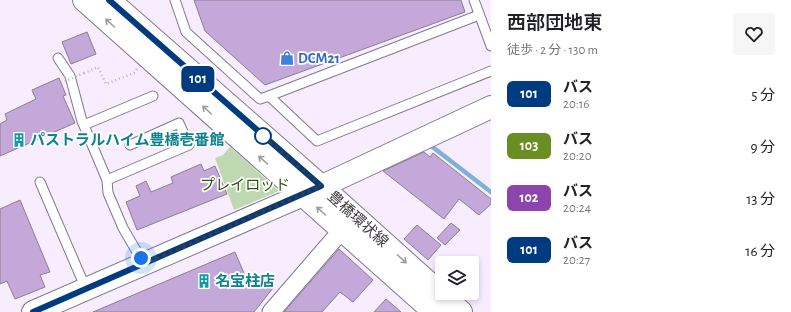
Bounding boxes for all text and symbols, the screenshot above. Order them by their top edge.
button: heart [733,13,775,55]
text: 西部団地東 [507,14,602,33]
one-way arrow [105,19,115,28]
text: 徒歩 · 2 分 · 130 m [507,44,598,57]
shop icon: DCM21 [279,50,295,66]
place label: DCM21 [298,51,340,66]
line badge: 101 [175,66,221,92]
text: 101 [189,72,207,86]
text: バス [563,80,593,95]
text: 101 [520,87,538,101]
text: 5 分 [751,88,775,103]
text: 20:16 [563,98,589,111]
one-way arrow [201,105,212,114]
unlabelled marker [254,127,272,145]
building icon: パストラルハイム豊橋壱番館 [11,132,27,148]
place label: パストラルハイム豊橋壱番館 [30,132,224,148]
text: バス [563,132,593,147]
text: 103 [520,139,538,153]
text: 9 分 [750,140,775,155]
text: 20:20 [563,150,592,163]
one-way arrow [258,155,268,164]
park label: プレイロッド [200,177,290,193]
text: バス [563,184,593,199]
street label: 豊橋環状線 [325,187,392,250]
text: 102 [520,191,538,205]
text: 13 分 [746,192,775,207]
text: 20:24 [563,202,591,215]
one-way arrow [316,207,327,216]
text: バス [563,236,593,251]
text: 101 [520,243,538,257]
text: 16 分 [745,244,775,259]
your location [131,248,151,268]
one-way arrow [397,254,407,263]
text: 20:27 [563,254,590,267]
map controls [435,256,479,300]
button: layers [435,256,479,300]
place label: 名宝柱店 [215,272,275,289]
building icon: 名宝柱店 [196,273,212,289]

